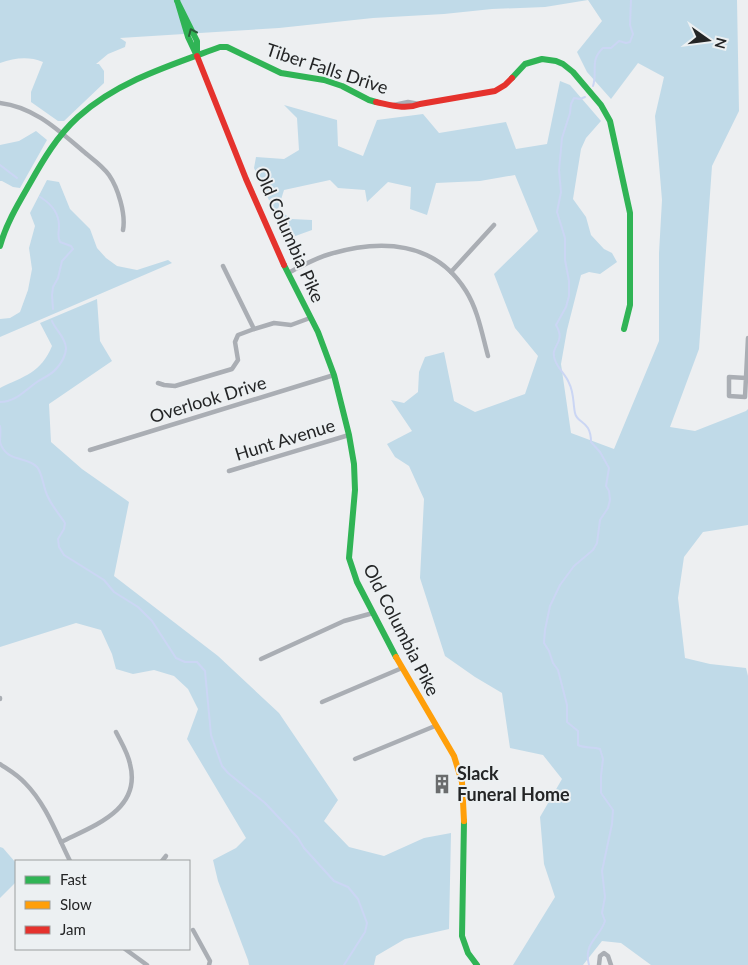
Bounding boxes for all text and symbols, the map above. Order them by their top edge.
north arrow [683,15,733,65]
one-way arrow [188,28,199,37]
text: N [712,36,731,51]
street label: Tiber Falls Drive [264,38,391,98]
street label: Old Columbia Pike [250,164,330,306]
street label: Overlook Drive [147,371,269,427]
street label: Hunt Avenue [232,413,337,465]
street label: Old Columbia Pike [359,560,445,699]
place label: Slack Funeral Home [457,762,570,805]
building icon: Slack Funeral Home [431,773,453,795]
legend [15,860,190,950]
text: Fast [60,870,87,888]
text: Slow [60,895,92,913]
text: Jam [60,920,86,938]

